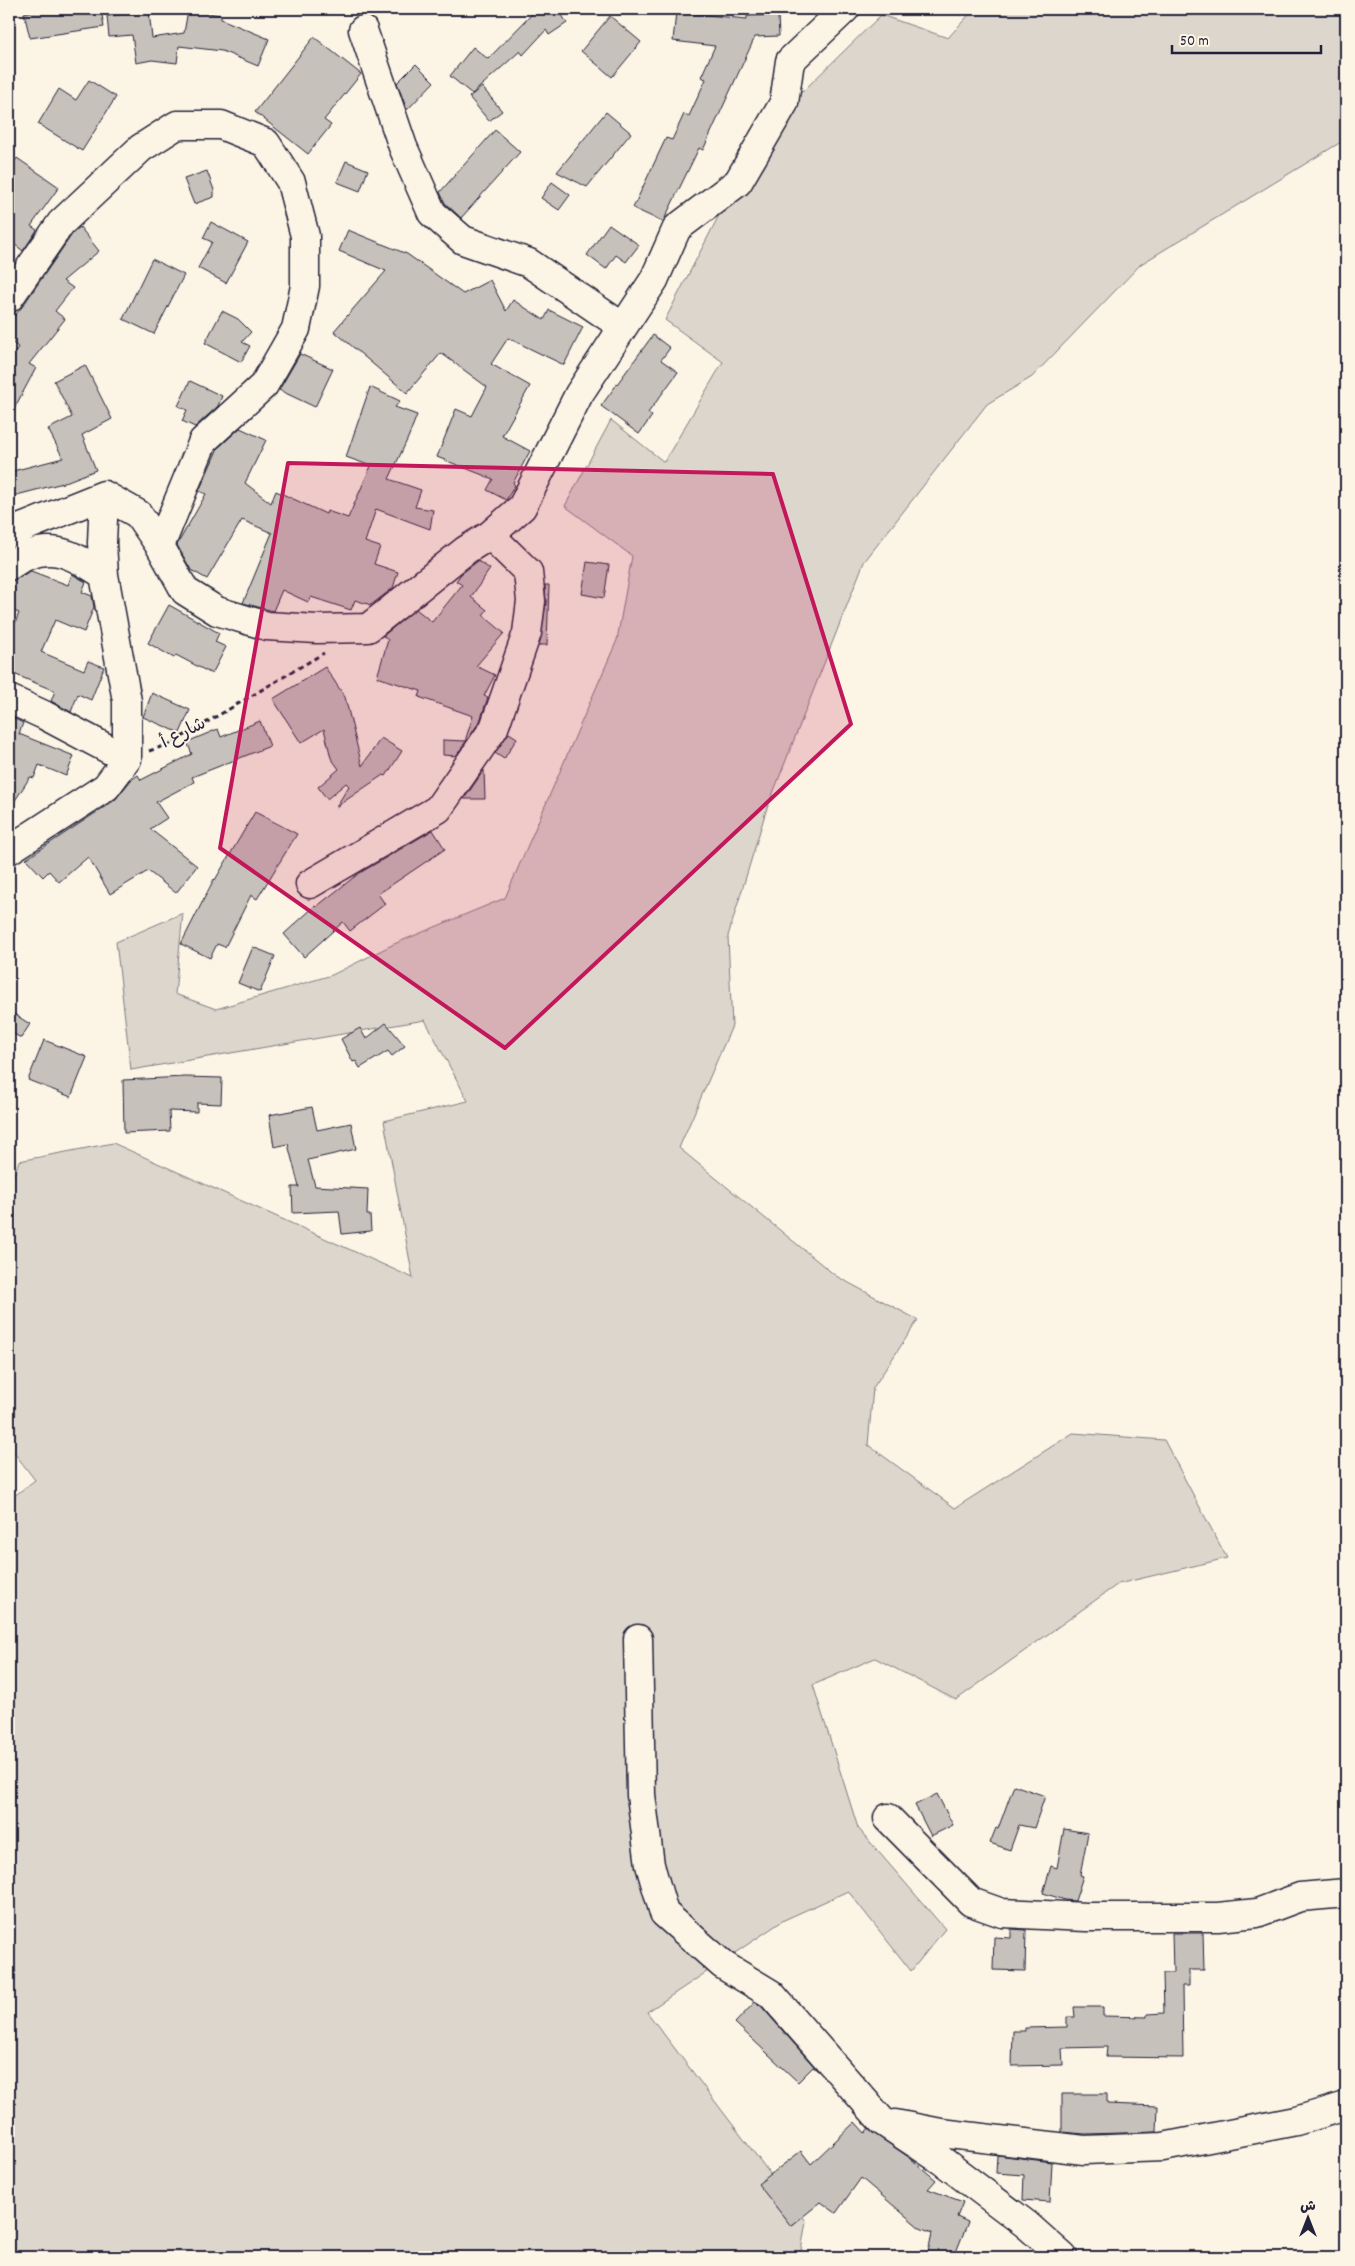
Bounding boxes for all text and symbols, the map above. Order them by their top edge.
scale bar [1172,22,1321,54]
text: 50 m [1180,31,1209,53]
street label: شارع أ [157,712,211,756]
north arrow [1282,2194,1332,2244]
text: ش [1300,2197,1316,2217]

